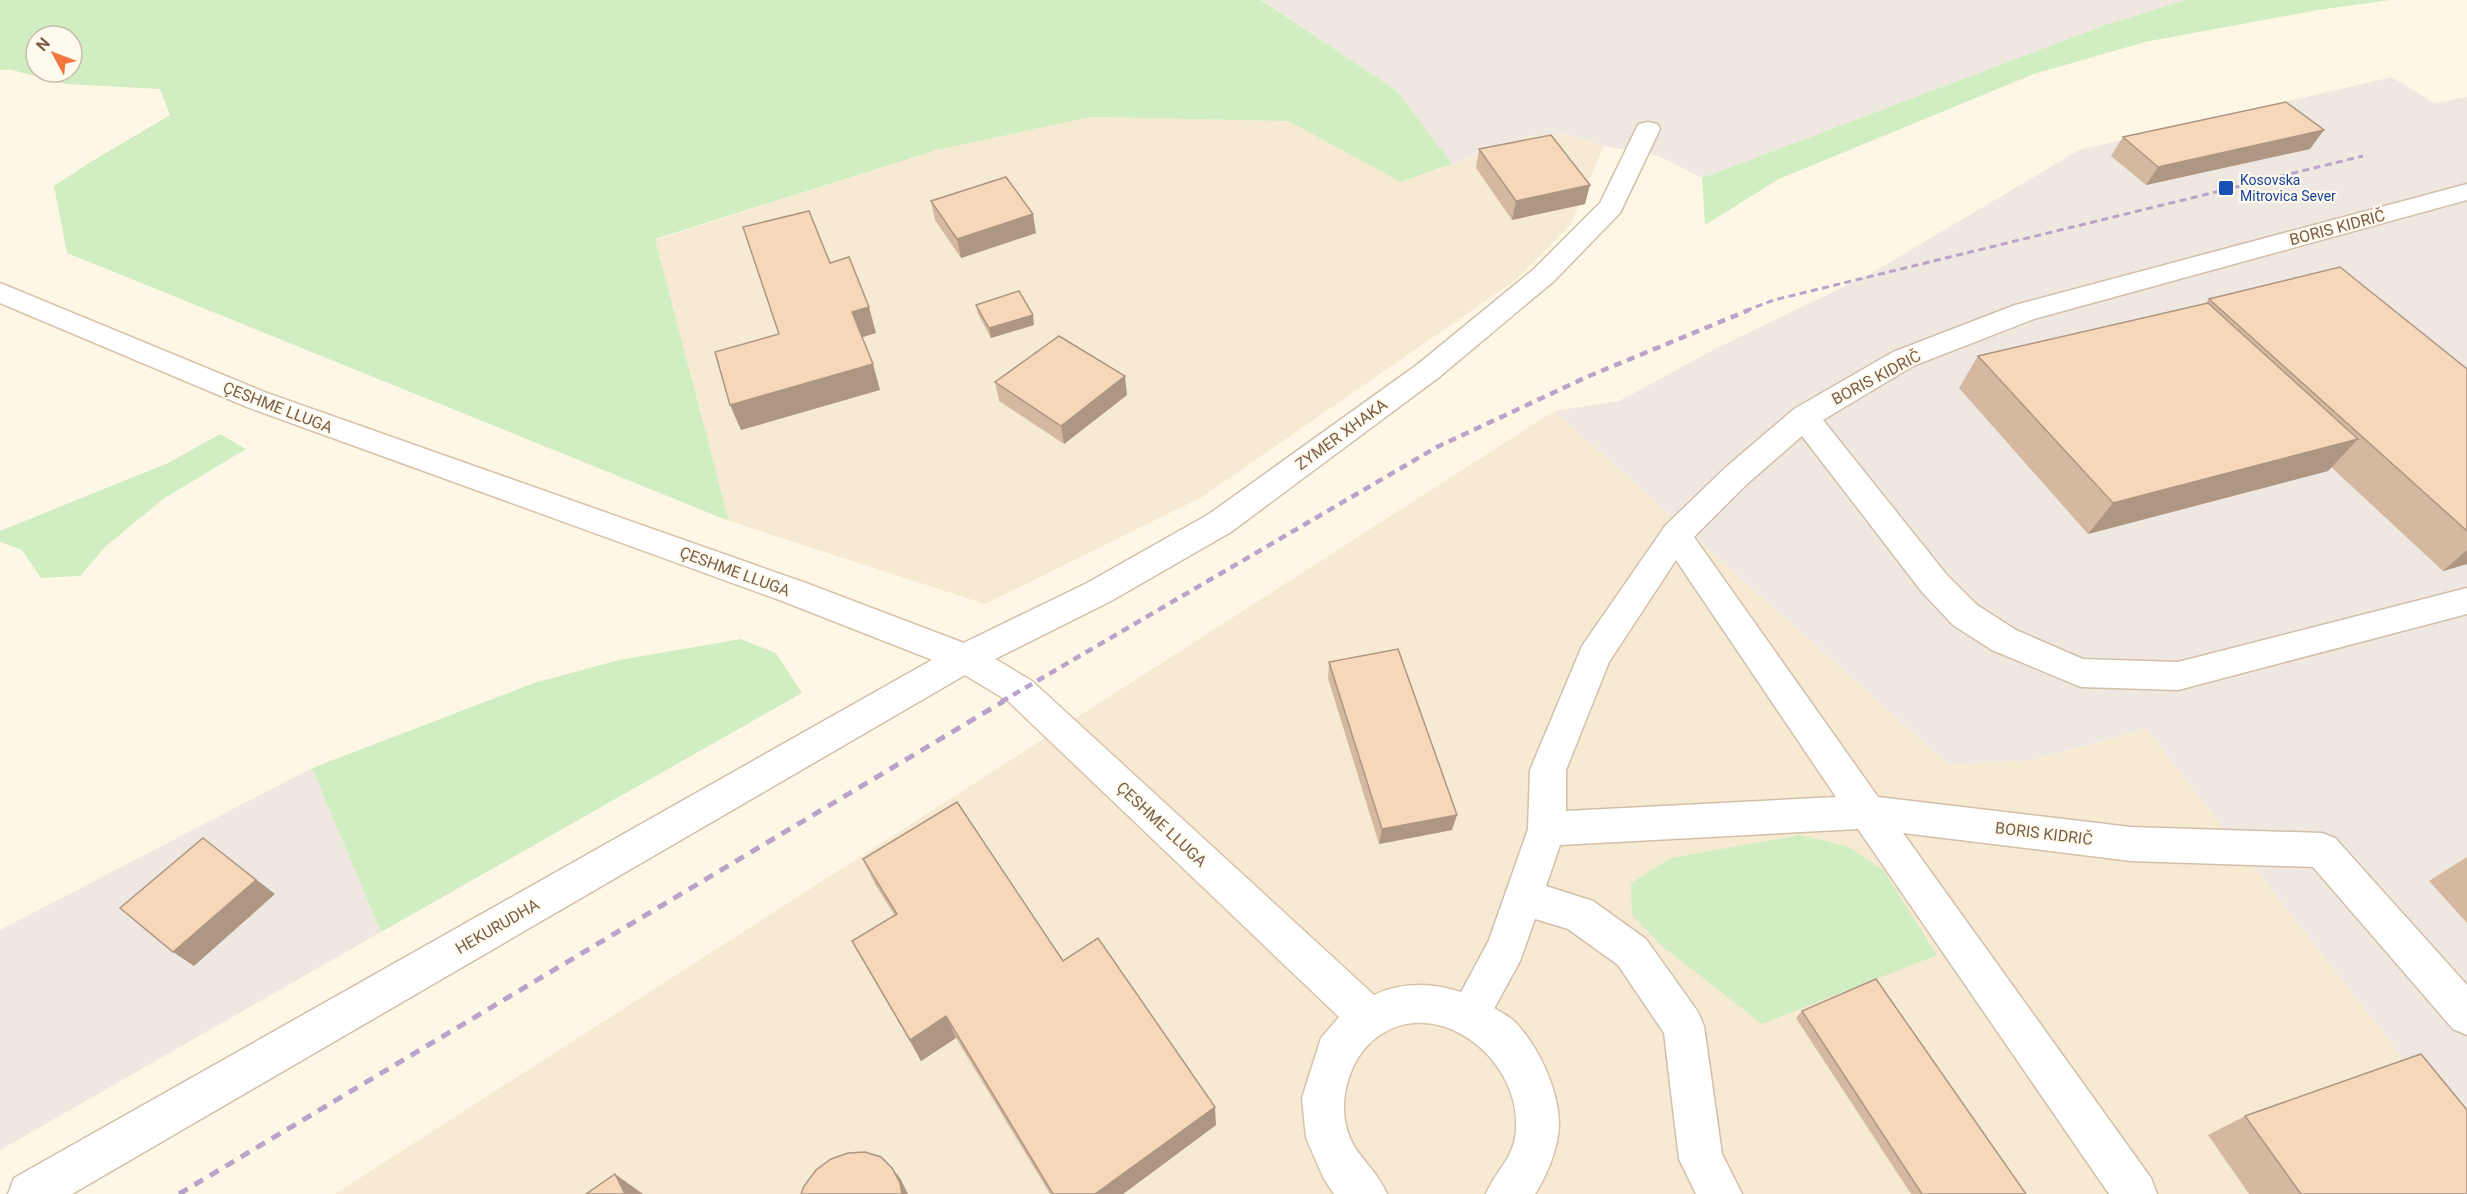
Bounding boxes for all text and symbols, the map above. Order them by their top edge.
north arrow [24,24,84,84]
text: N [32,34,54,55]
place label: Kosovska Mitrovica Sever [2240,172,2336,204]
marker: Kosovska Mitrovica Sever [2217,179,2235,197]
street label: BORIS KIDRIČ [2287,205,2387,249]
street label: BORIS KIDRIČ [1828,345,1924,409]
street label: ÇESHME LLUGA [220,378,336,437]
street label: ZYMER XHAKA [1292,394,1391,474]
street label: ÇESHME LLUGA [677,543,793,600]
street label: ÇESHME LLUGA [1113,778,1211,871]
street label: BORIS KIDRIČ [1994,817,2094,849]
street label: HEKURUDHA [452,895,543,958]

